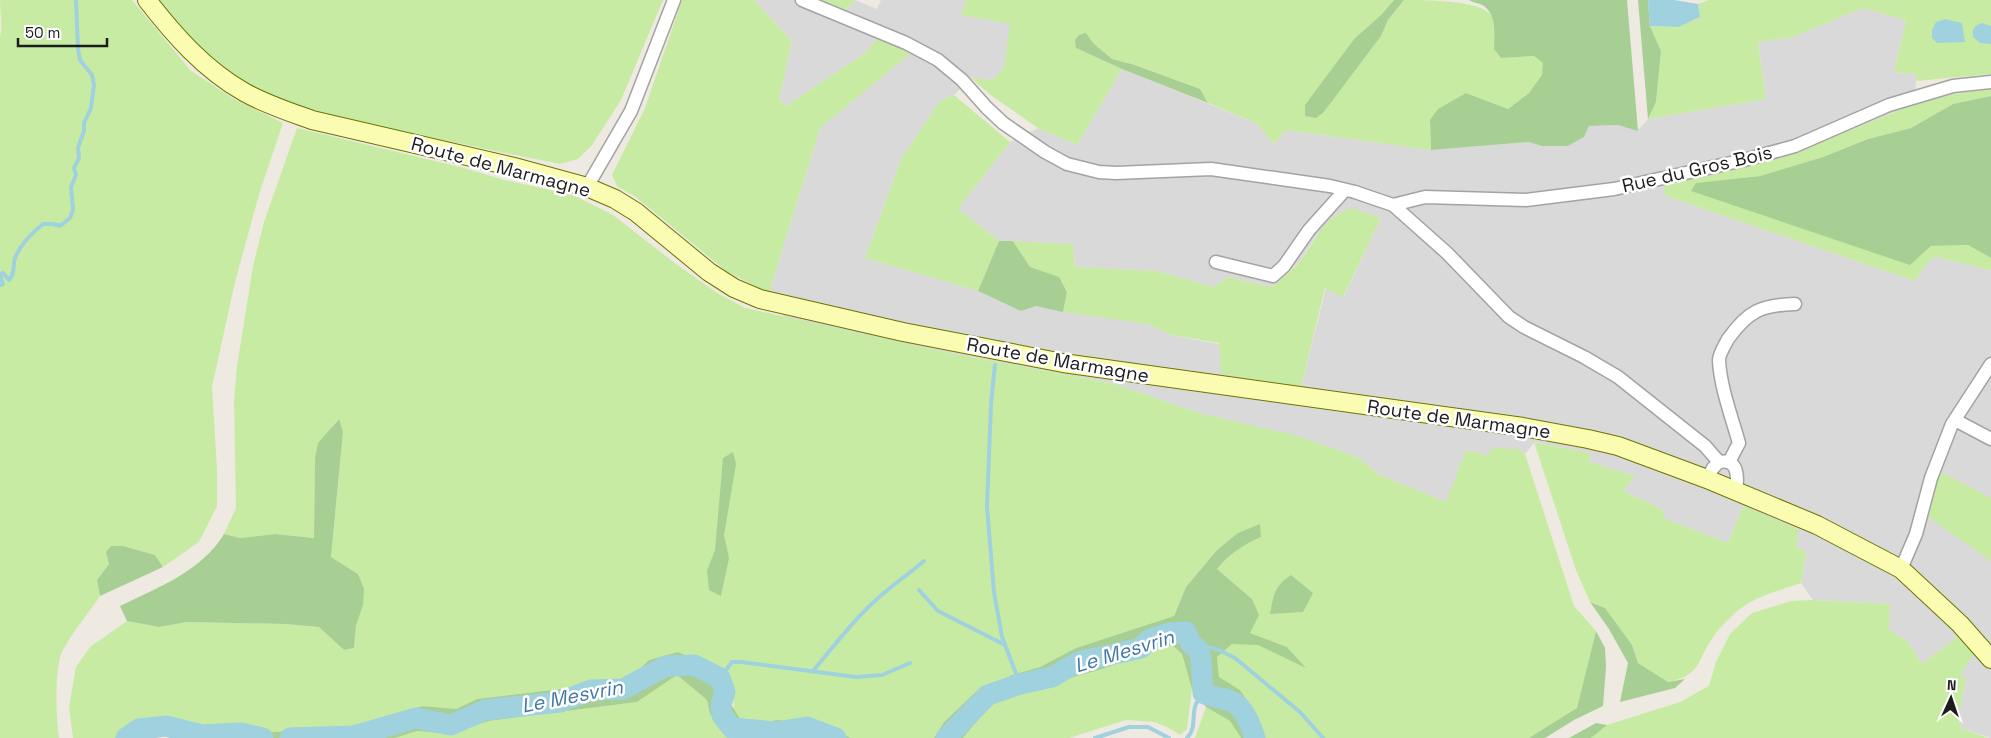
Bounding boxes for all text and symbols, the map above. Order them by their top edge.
scale bar [18,15,106,47]
text: 50 m [25,23,60,42]
street label: Route de Marmagne [408,131,594,203]
street label: Rue du Gros Bois [1619,140,1775,198]
street label: Route de Marmagne [965,332,1151,388]
street label: Route de Marmagne [1366,394,1552,444]
water label: Le Mesvrin [1071,623,1178,678]
water label: Le Mesvrin [519,673,626,719]
north arrow [1926,673,1976,723]
text: N [1947,676,1957,694]

